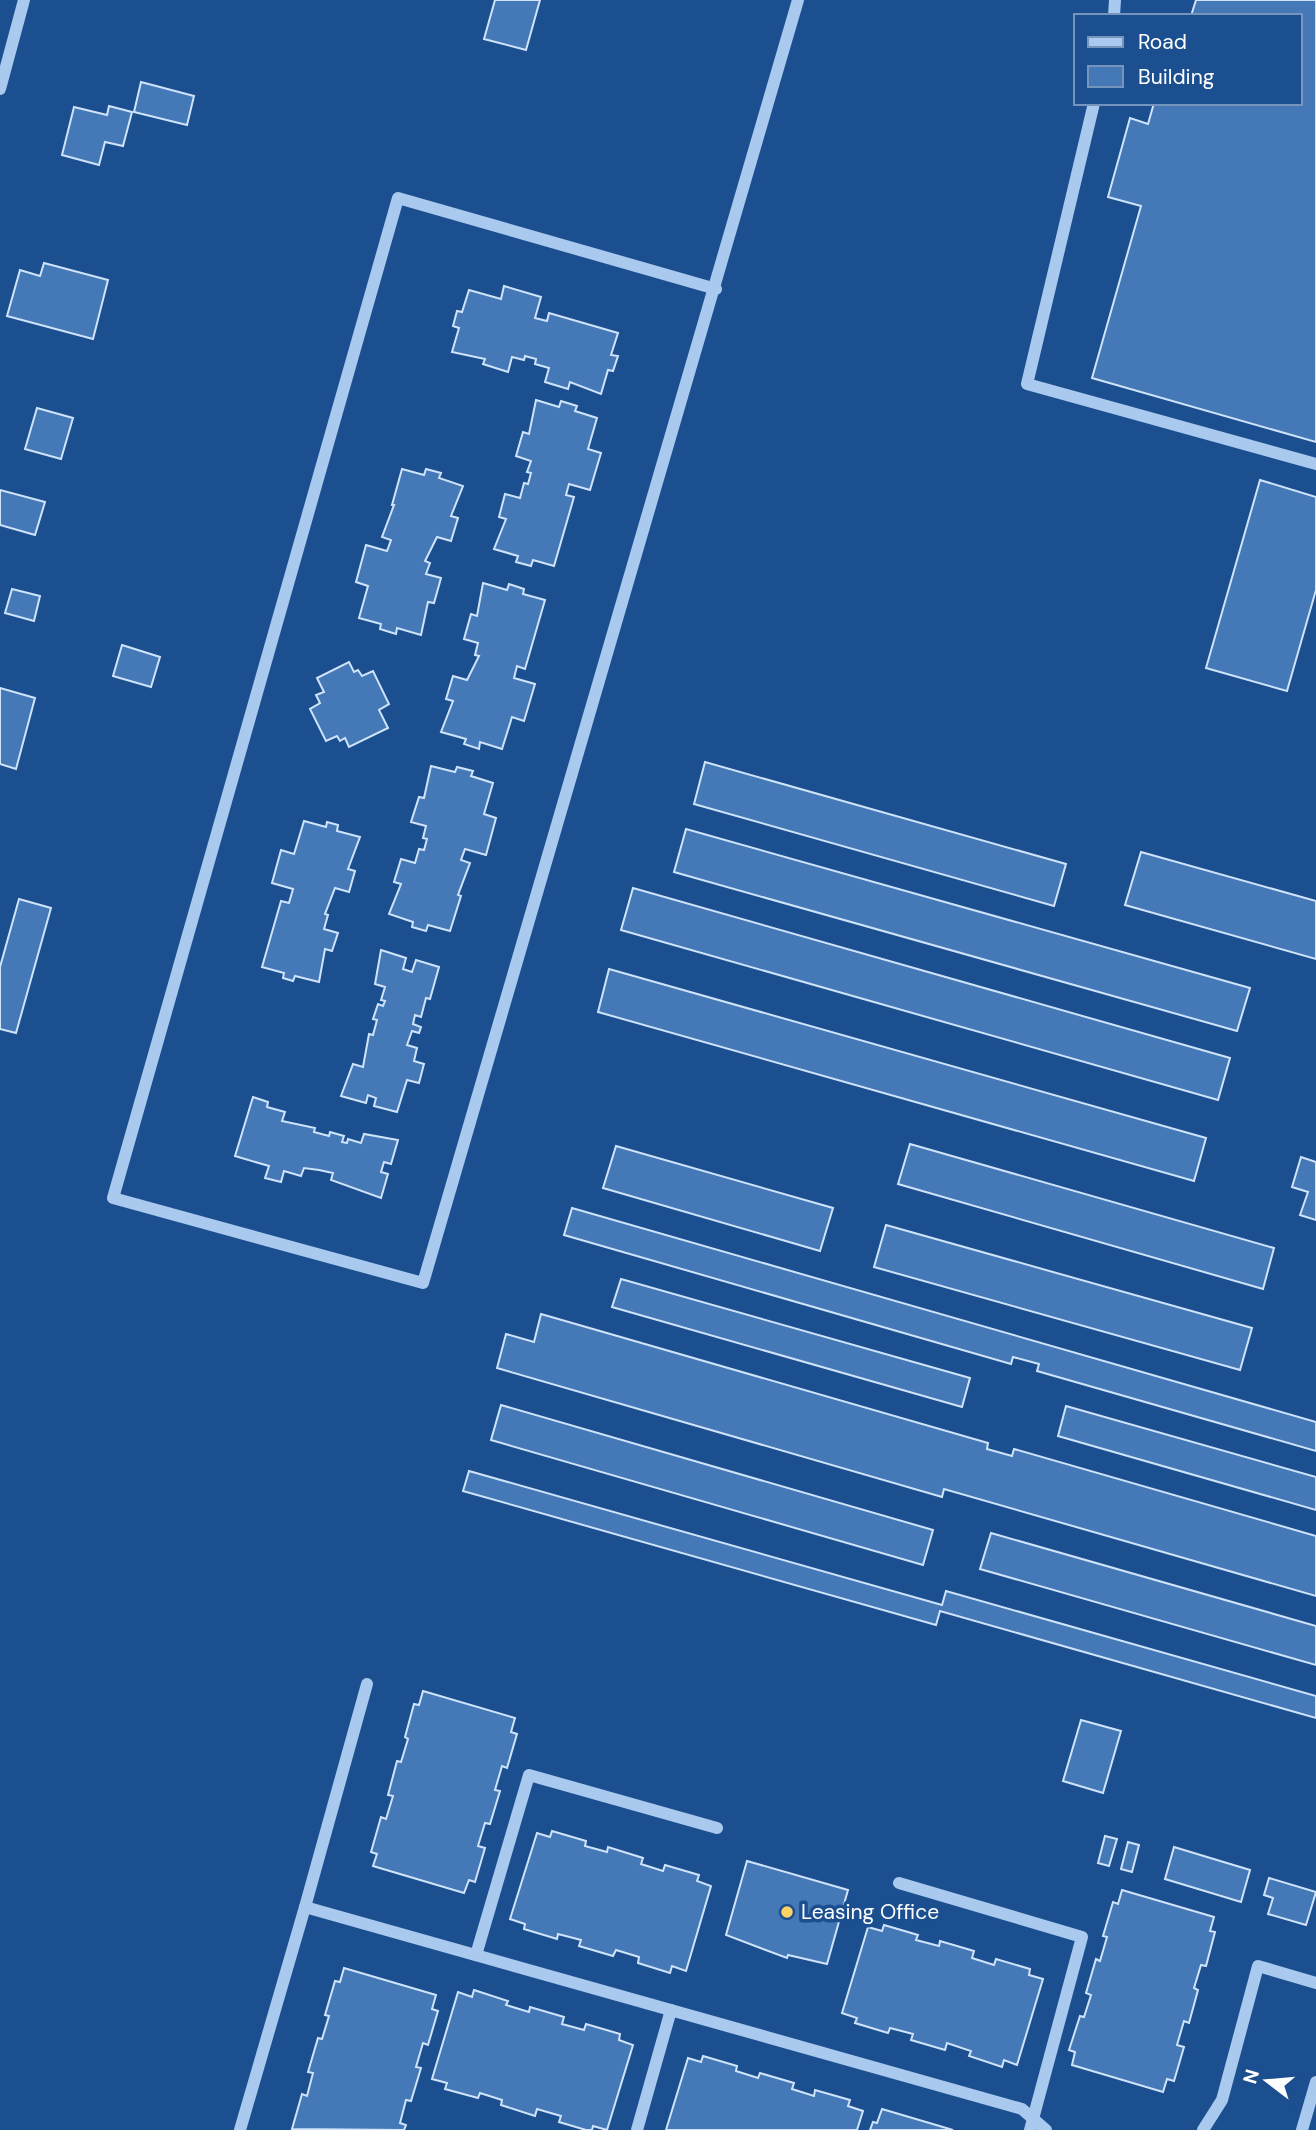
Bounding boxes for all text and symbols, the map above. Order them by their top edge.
legend [1074,14,1302,105]
text: Road [1138,28,1187,56]
text: Building [1138,63,1215,91]
place label: Leasing Office [801,1898,939,1926]
marker: Leasing Office [779,1904,795,1920]
north arrow [1232,2046,1302,2116]
text: N [1237,2066,1265,2087]

